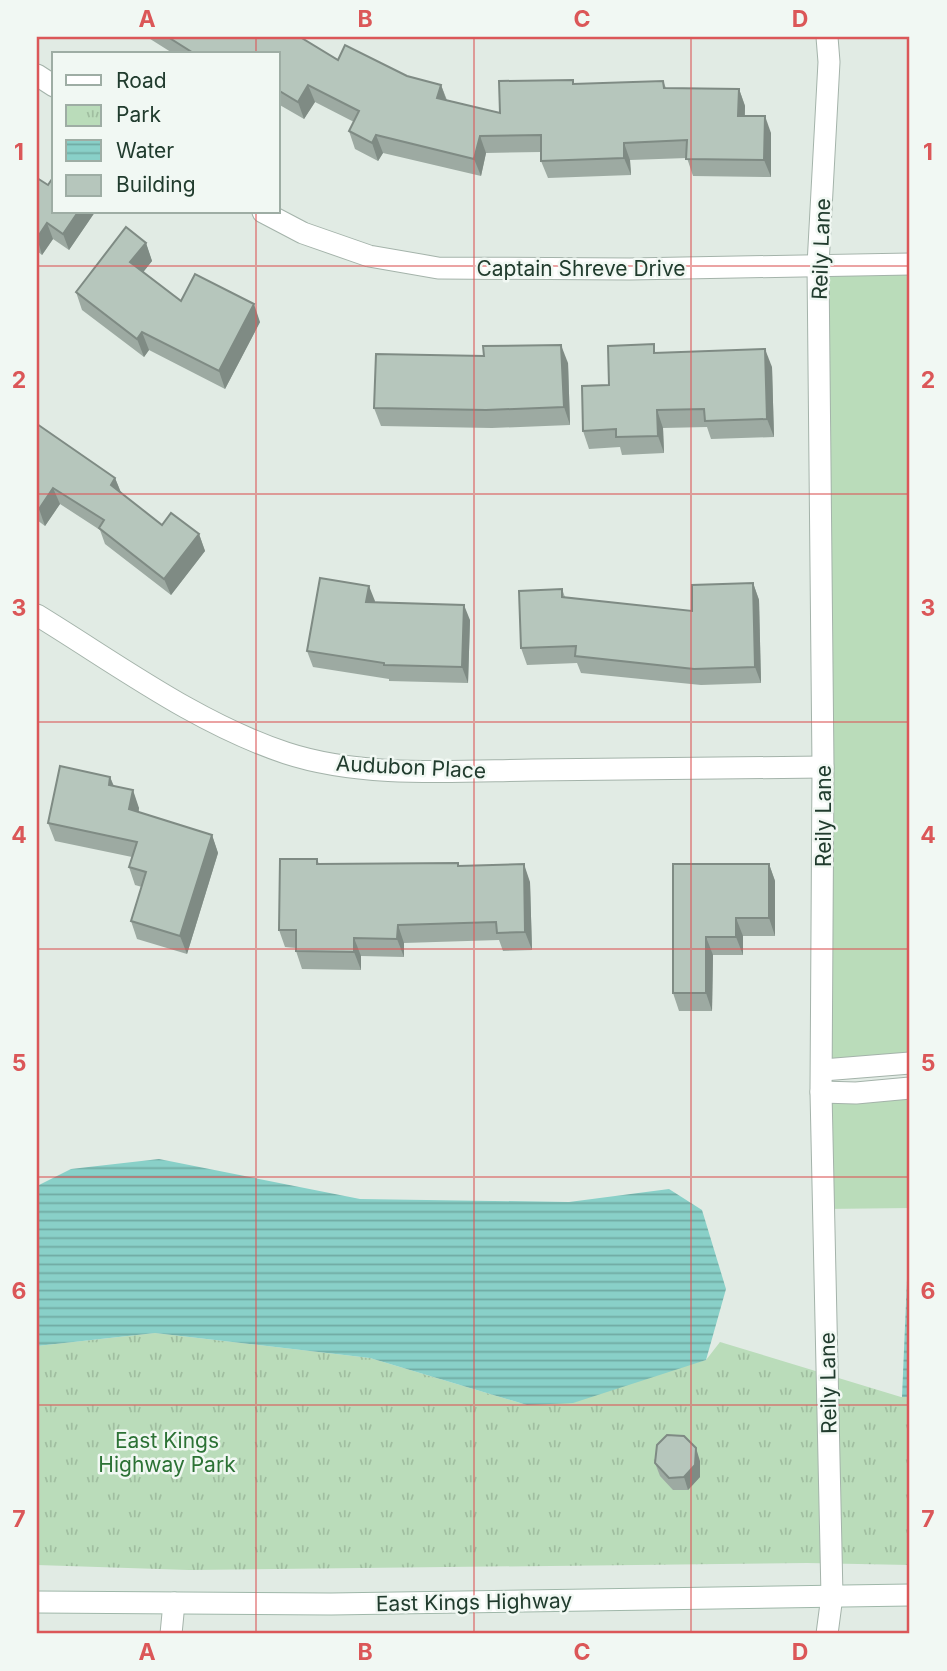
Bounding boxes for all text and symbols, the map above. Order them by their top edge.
text: A [138,5,156,33]
text: B [357,5,373,33]
text: C [573,5,591,33]
text: D [792,5,808,33]
legend [52,52,280,214]
text: Road [116,68,167,93]
text: Park [116,102,161,127]
text: 1 [14,138,24,166]
text: Water [116,138,174,163]
text: 1 [923,138,933,166]
text: Building [116,172,196,197]
street label: Reily Lane [807,198,835,300]
street label: Captain Shreve Drive [476,256,686,281]
text: 2 [12,366,26,394]
text: 2 [921,366,935,394]
text: 3 [12,594,26,622]
text: 3 [921,594,935,622]
street label: Audubon Place [335,751,487,783]
street label: Reily Lane [811,765,836,867]
text: 4 [11,821,27,849]
text: 4 [920,821,936,849]
text: 5 [12,1049,26,1077]
text: 5 [921,1049,935,1077]
text: 6 [12,1277,26,1305]
text: 6 [921,1277,935,1305]
street label: Reily Lane [815,1332,841,1434]
park label: East Kings Highway Park [98,1428,236,1477]
text: 7 [12,1505,26,1533]
text: 7 [921,1505,935,1533]
street label: East Kings Highway [376,1588,573,1616]
text: A [138,1638,156,1666]
text: B [357,1638,373,1666]
text: C [573,1638,591,1666]
text: D [792,1638,808,1666]

